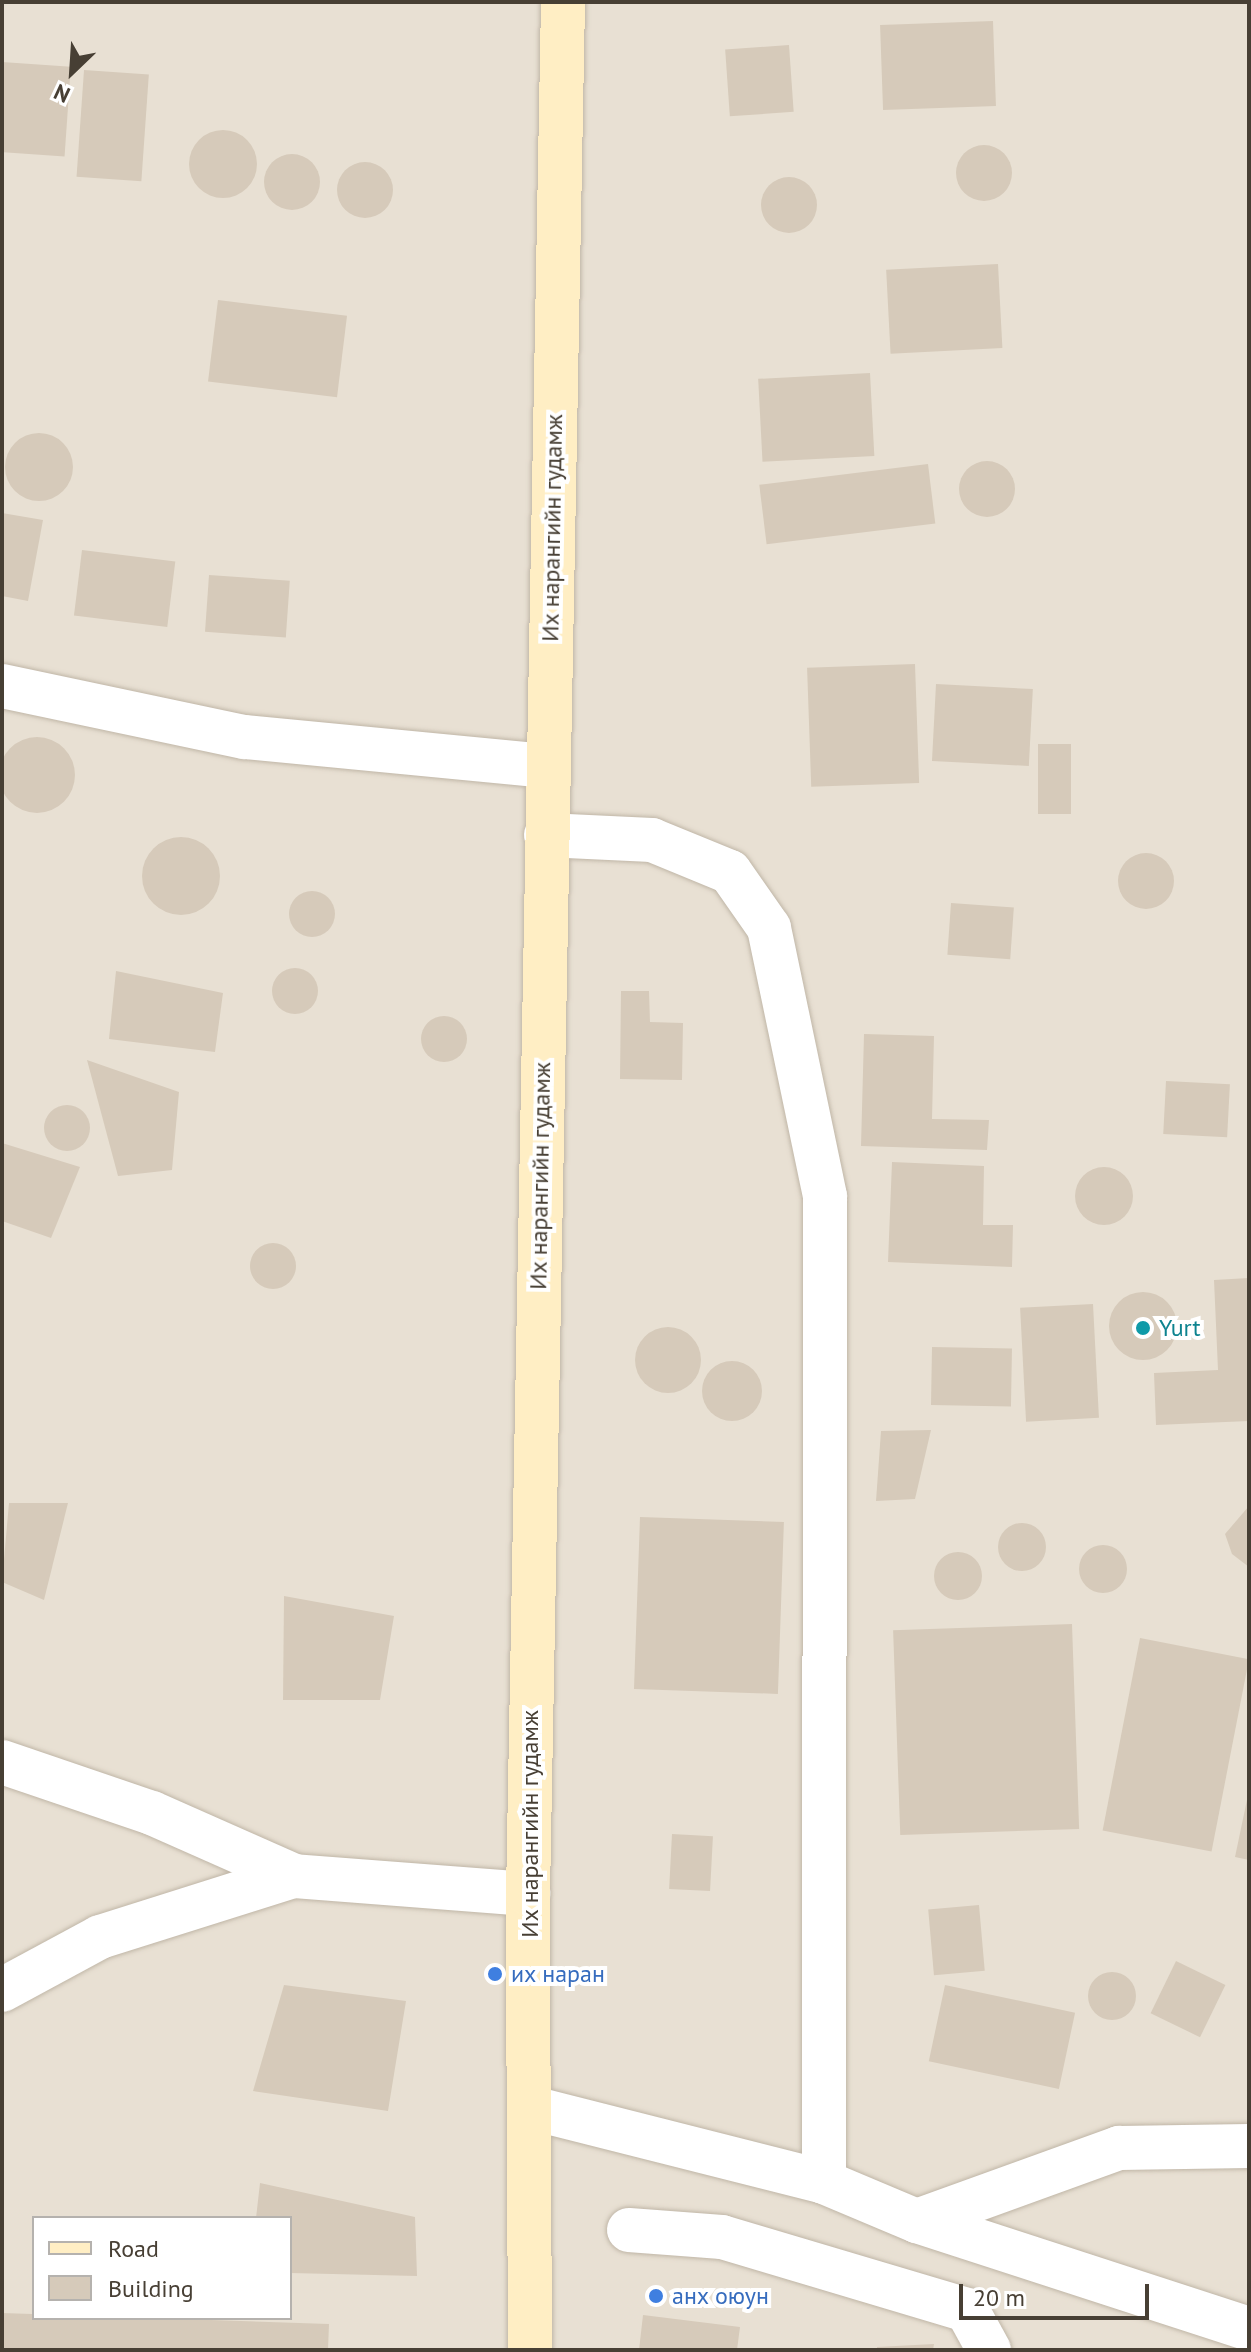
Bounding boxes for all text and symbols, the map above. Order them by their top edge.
north arrow [32,32,112,112]
text: N [49,78,74,109]
street label: Их нарангийн гудамж [536,414,568,642]
street label: Их нарангийн гудамж [524,1062,556,1290]
place label: Yurt [1159,1314,1201,1342]
marker: Yurt [1134,1319,1152,1337]
street label: Их нарангийн гудамж [516,1710,544,1938]
place label: их наран [511,1960,606,1988]
marker: их наран [486,1965,504,1983]
legend [32,2216,292,2320]
text: Road [108,2233,159,2264]
scale bar [963,2268,1153,2318]
text: Building [108,2273,194,2304]
place label: анх оюун [672,2282,770,2310]
text: 20 m [973,2282,1025,2313]
marker: анх оюун [647,2287,665,2305]

